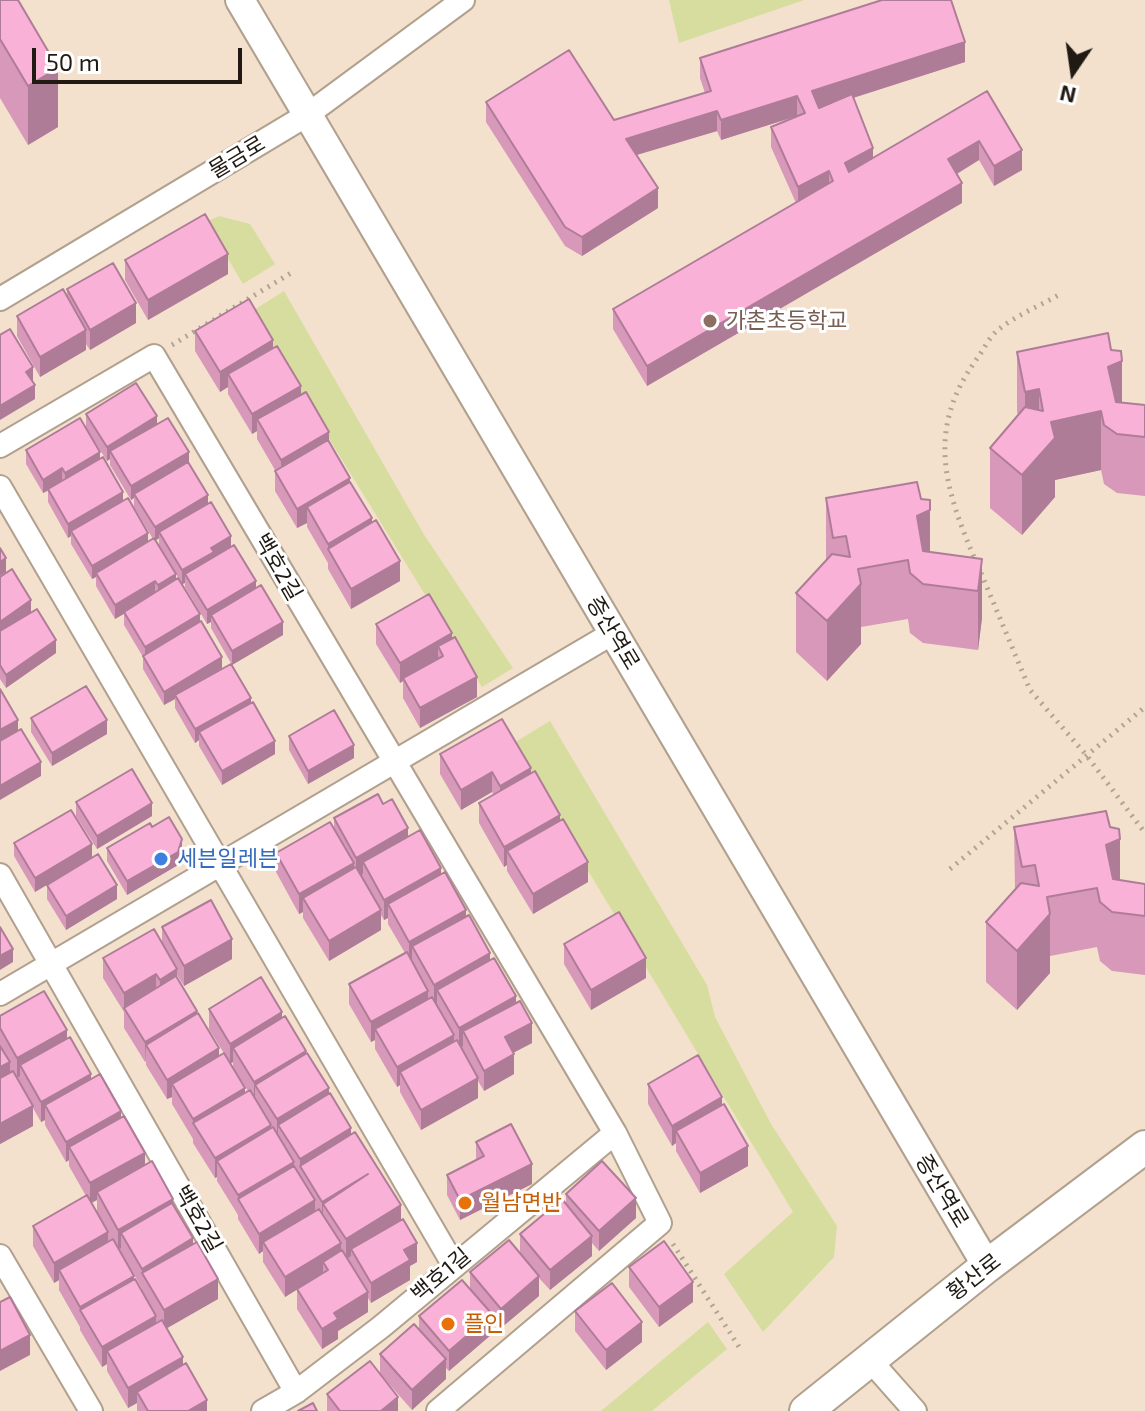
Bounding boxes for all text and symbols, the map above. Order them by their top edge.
scale bar [36,32,246,82]
north arrow [1033,32,1113,112]
text: 50 m [46,47,100,76]
text: N [1057,81,1078,110]
street label: 물금로 [204,130,270,184]
place label: 가촌초등학교 [726,308,847,334]
marker: 가촌초등학교 [701,312,719,330]
street label: 백호2길 [248,529,308,605]
street label: 증산역로 [581,592,645,674]
place label: 세븐일레븐 [177,846,278,872]
marker: 세븐일레븐 [152,850,170,868]
street label: 증산역로 [910,1150,974,1232]
street label: 백호2길 [168,1181,228,1257]
place label: 월남면반 [481,1190,562,1216]
marker: 월남면반 [456,1194,474,1212]
street label: 백호1길 [406,1243,476,1307]
street label: 황산로 [942,1248,1006,1306]
place label: 플인 [464,1311,504,1337]
marker: 플인 [439,1315,457,1333]

